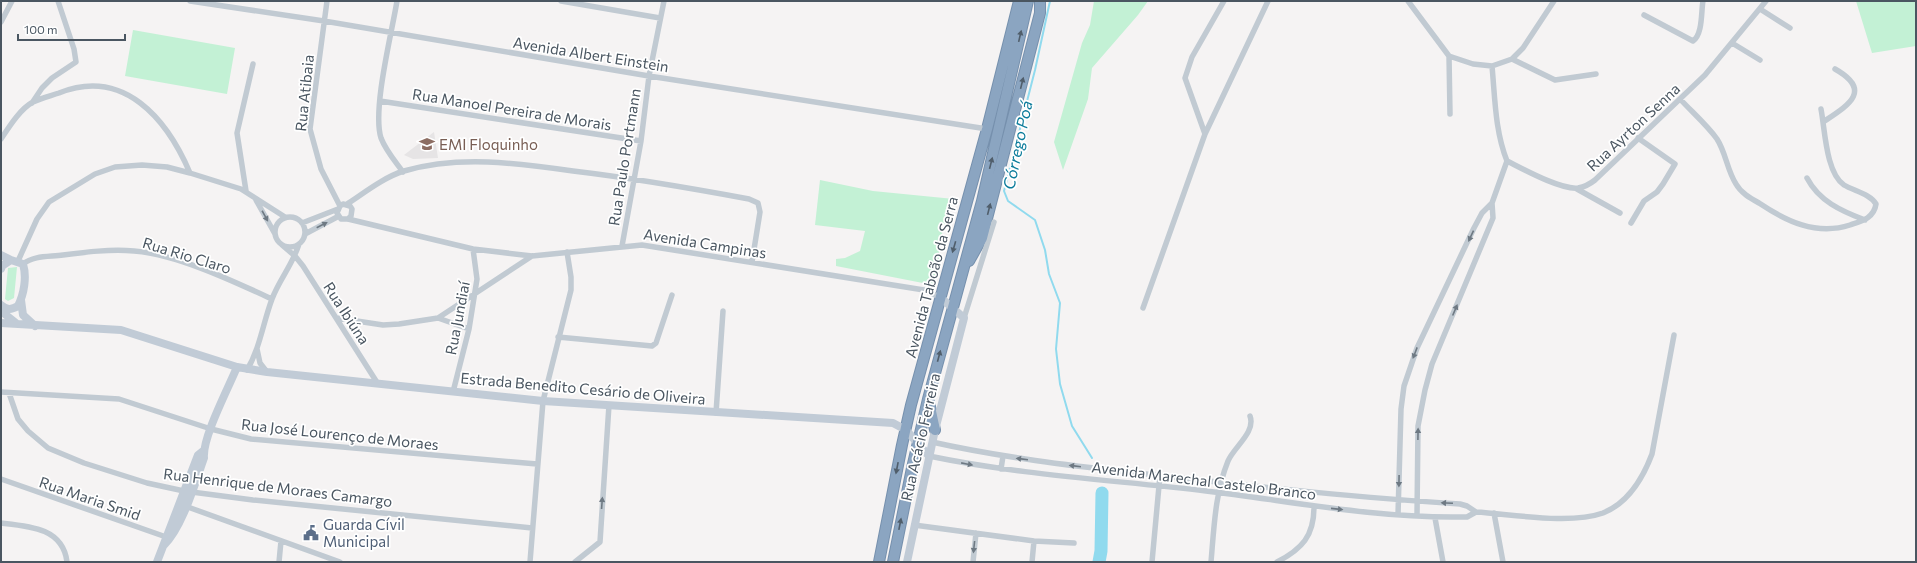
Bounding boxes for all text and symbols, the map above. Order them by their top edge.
scale bar [18,16,125,42]
text: 100 m [24,22,58,36]
one-way arrow [1018,30,1024,42]
street label: Avenida Albert Einstein [512,33,670,75]
street label: Rua Atibaia [291,54,317,132]
one-way arrow [1019,76,1025,88]
street label: Rua Ayrton Senna [1583,79,1683,175]
street label: Rua Manoel Pereira de Morais [411,84,613,134]
street label: Rua Paulo Portmann [604,87,644,227]
water label: Córrego Poá [998,98,1036,191]
school or university icon: EMI Floquinho [418,135,436,153]
place label: EMI Floquinho [439,135,538,153]
one-way arrow [988,157,994,169]
street label: Avenida Taboão da Serra [901,194,961,360]
one-way arrow [987,202,993,215]
one-way arrow [261,210,268,222]
one-way arrow [316,222,327,228]
street label: Avenida Campinas [642,224,768,262]
one-way arrow [1468,230,1474,241]
street label: Rua Rio Claro [141,233,233,277]
one-way arrow [951,241,957,253]
street label: Rua Ibiúna [320,278,374,348]
street label: Rua Jundiaí [441,279,473,356]
one-way arrow [1452,304,1458,316]
one-way arrow [1412,348,1418,360]
one-way arrow [936,350,942,362]
street label: Estrada Benedito Cesário de Oliveira [460,368,706,408]
street label: Rua Acácio Ferreira [897,371,943,503]
street label: Rua José Lourenço de Moraes [240,415,440,453]
one-way arrow [1415,427,1421,440]
one-way arrow [1016,456,1028,462]
street label: Avenida Marechal Castelo Branco [1091,457,1317,503]
one-way arrow [961,461,973,467]
one-way arrow [894,462,900,474]
one-way arrow [1069,463,1081,469]
street label: Rua Henrique de Moraes Camargo [162,464,394,510]
street label: Rua Maria Smid [37,472,143,524]
one-way arrow [1396,475,1402,488]
one-way arrow [599,497,606,509]
one-way arrow [1440,500,1453,506]
one-way arrow [1331,506,1343,512]
place label: Guarda Cívil Municipal [323,515,405,550]
one-way arrow [898,518,904,530]
public building icon: Guarda Cívil Municipal [302,524,320,542]
one-way arrow [971,541,977,553]

